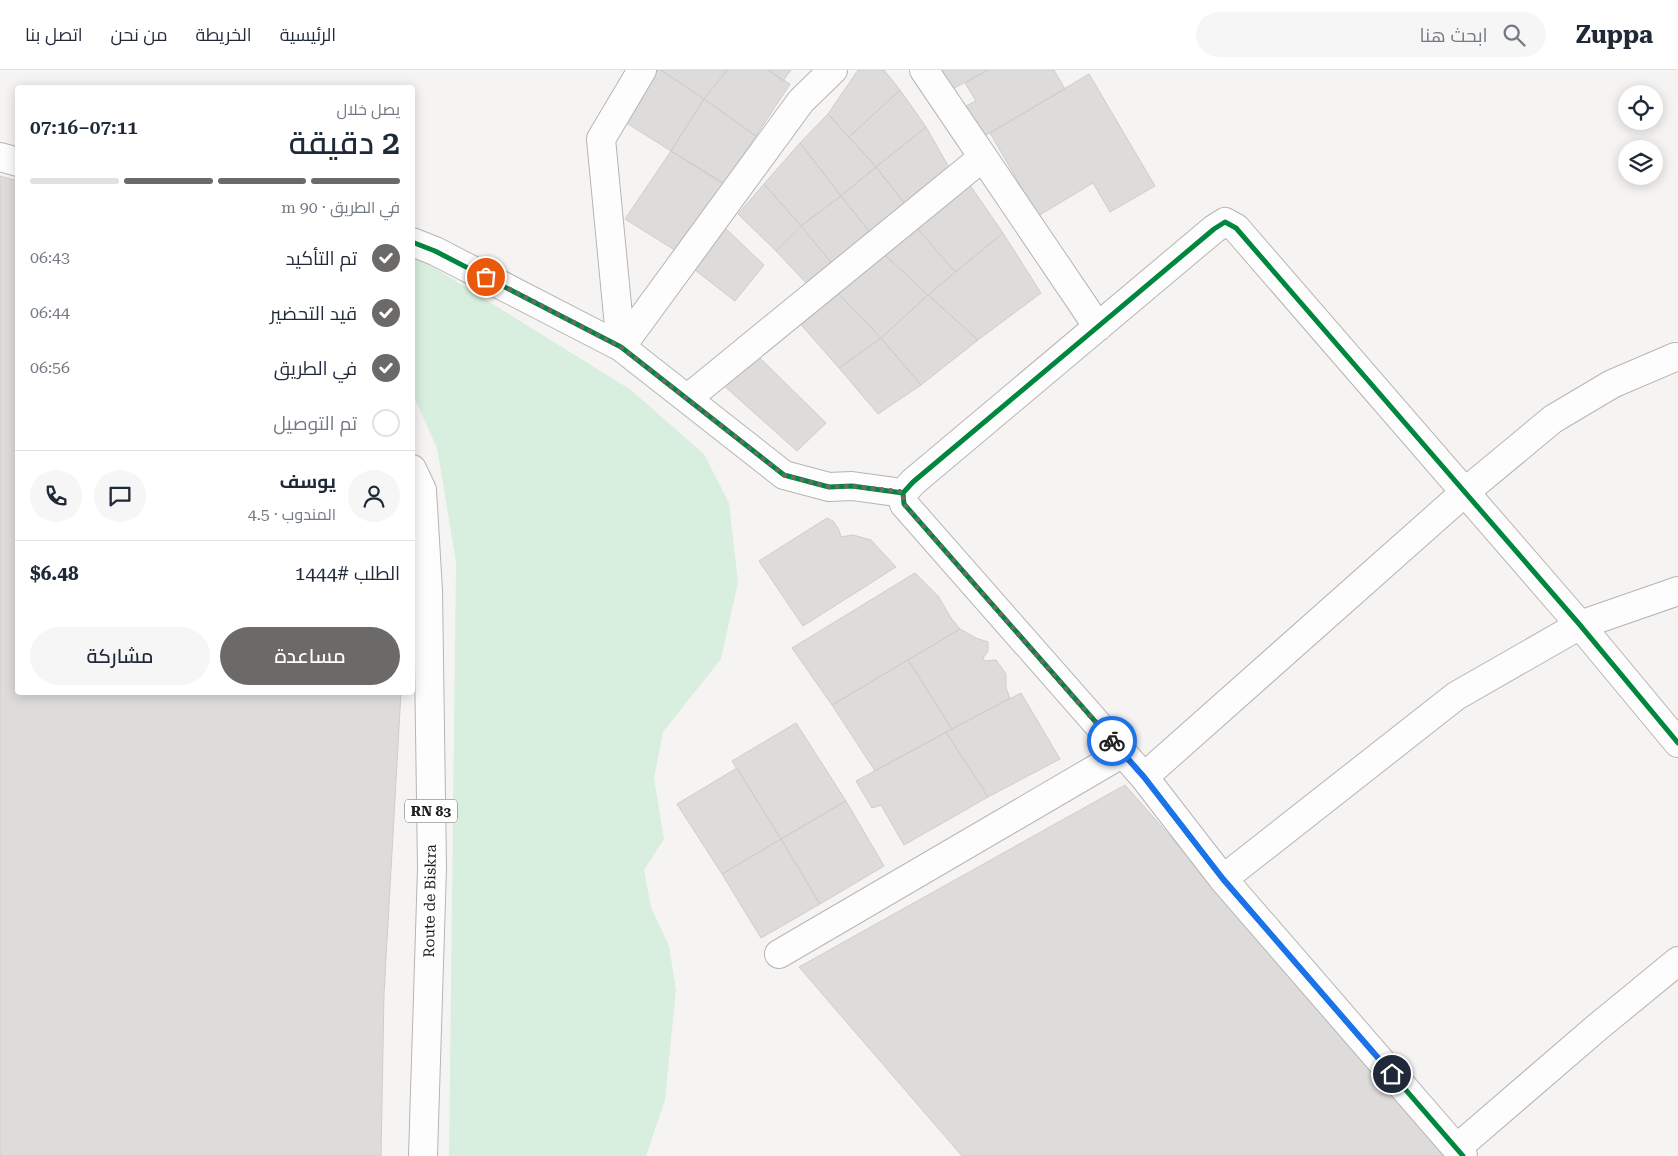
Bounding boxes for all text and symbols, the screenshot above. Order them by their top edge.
search box [1196,12,1546,57]
icon: search [1500,21,1528,49]
text: Zuppa [1576,21,1653,49]
text: اتصل بنا [25,24,83,45]
text: من نحن [111,24,167,45]
text: الخريطة [195,24,252,45]
text: الرئيسية [280,24,336,45]
text: ابحث هنا [1419,24,1488,47]
map controls [1618,85,1663,185]
button: locate [1618,85,1663,130]
text: يصل خلال [337,100,400,119]
text: 07:11–07:16 [30,116,138,139]
text: 2 دقيقة [289,124,400,162]
button: layers [1618,140,1663,185]
text: في الطريق · 90 m [281,198,400,217]
icon: check [372,244,400,272]
text: تم التأكيد [285,247,357,270]
text: 06:43 [30,248,70,267]
pin [465,256,507,298]
icon: bag [472,263,500,291]
icon: check [372,299,400,327]
text: قيد التحضير [270,302,357,325]
text: 06:44 [30,303,70,322]
icon: check [372,354,400,382]
text: في الطريق [274,357,357,380]
text: 06:56 [30,358,70,377]
text: تم التوصيل [273,412,357,435]
button: phone [30,470,82,522]
button: chat [94,470,146,522]
text: يوسف [280,470,336,493]
button: person [348,470,400,522]
text: المندوب · 4.5 [248,505,336,524]
text: $6.48 [30,562,79,585]
text: الطلب #1444 [295,562,400,585]
button: مشاركة [30,627,210,685]
button: مساعدة [220,627,400,685]
courier [1087,716,1137,766]
icon: bike [1098,727,1126,755]
road number: RN 83 [405,799,457,822]
street label: Route de Biskra [420,844,440,958]
pin [1371,1053,1413,1095]
icon: home [1378,1060,1406,1088]

